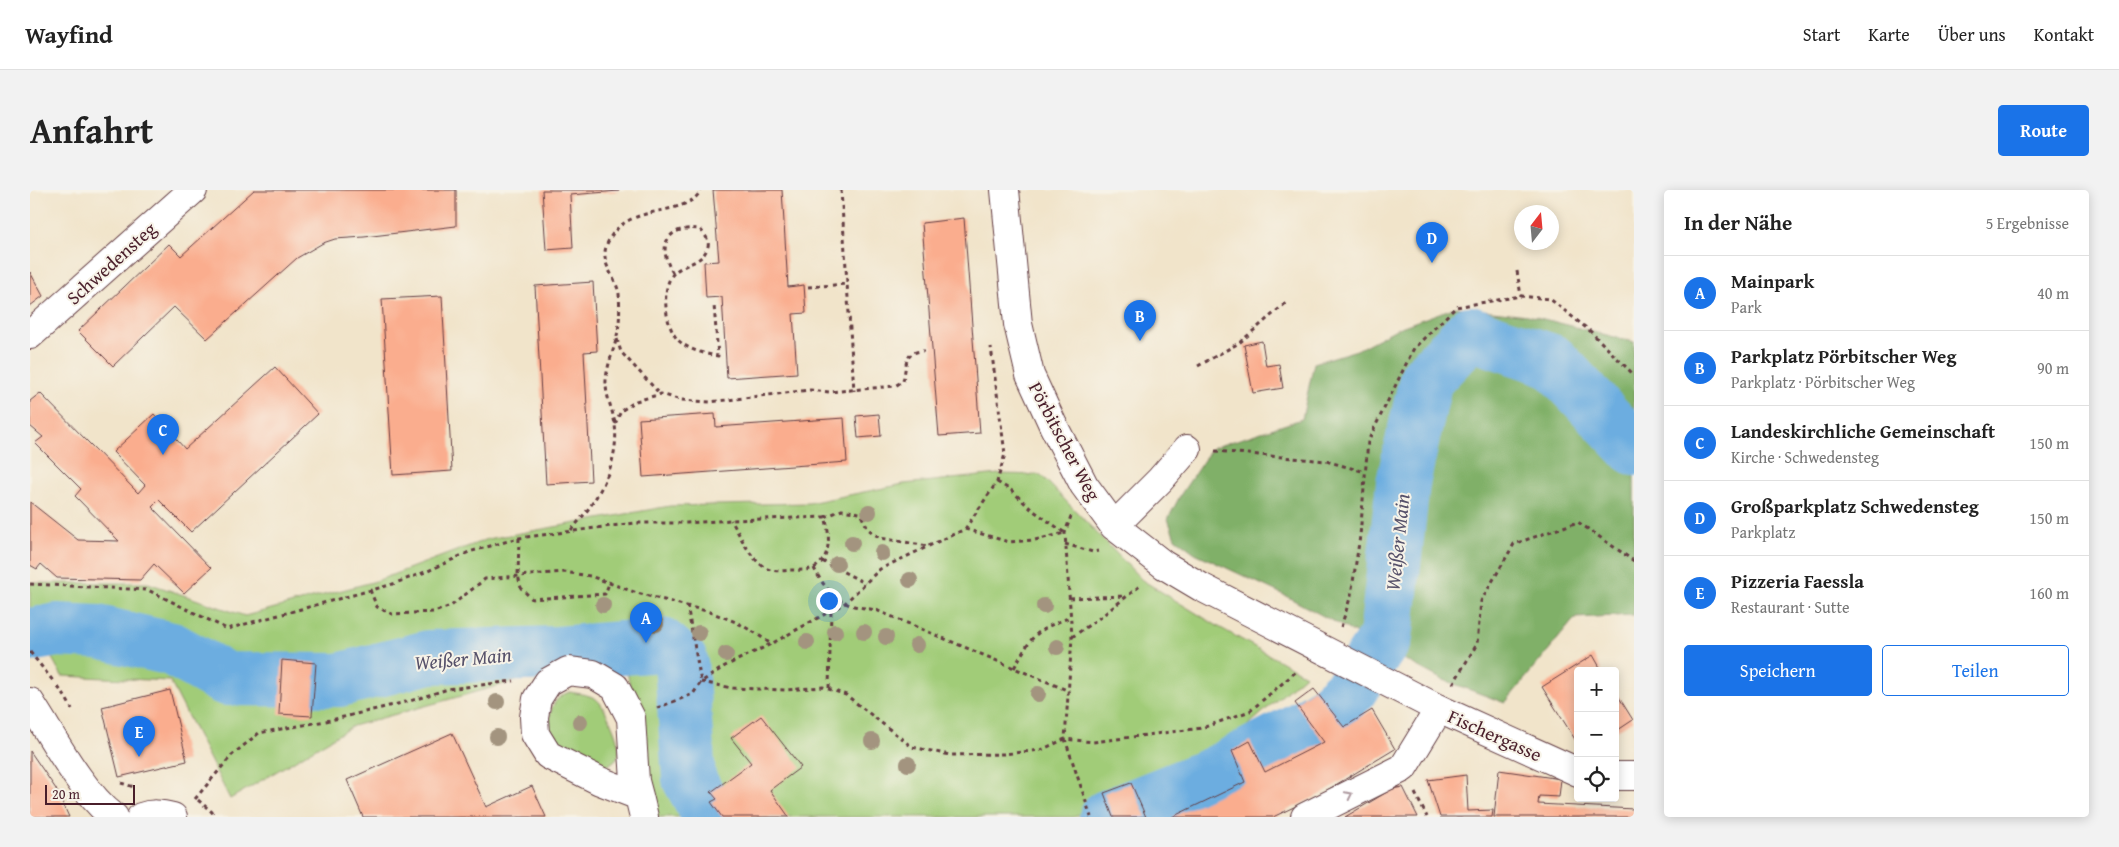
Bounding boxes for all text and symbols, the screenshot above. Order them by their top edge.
text: Wayfind [25,17,113,52]
text: Start [1803,21,1840,48]
text: Karte [1868,21,1910,48]
text: Über uns [1938,21,2006,48]
text: Kontakt [2034,21,2094,48]
text: Anfahrt [30,105,153,156]
button: Route [1998,105,2089,156]
north arrow [1514,205,1559,250]
text: In der Nähe [1684,207,1792,238]
text: 5 Ergebnisse [1986,211,2069,235]
street label: Schwedensteg [60,215,163,311]
pin: D [1416,222,1448,263]
text: Mainpark [1731,267,1814,295]
text: A [1695,281,1705,305]
text: 40 m [2037,281,2069,305]
text: Park [1731,295,1762,319]
pin: B [1124,300,1156,341]
text: Parkplatz Pörbitscher Weg [1731,342,1956,370]
text: B [1695,356,1705,380]
text: 90 m [2037,356,2069,380]
text: Parkplatz · Pörbitscher Weg [1731,370,1915,394]
street label: Pörbitscher Weg [1022,377,1108,506]
pin: C [147,414,179,455]
text: Landeskirchliche Gemeinschaft [1731,417,1995,445]
text: C [1695,431,1705,455]
text: 150 m [2029,431,2069,455]
text: Kirche · Schwedensteg [1731,445,1879,469]
water label: Weißer Main [1377,492,1417,592]
text: Großparkplatz Schwedensteg [1731,492,1979,520]
text: D [1695,506,1705,530]
text: 150 m [2029,506,2069,530]
text: Parkplatz [1731,520,1795,544]
text: Pizzeria Faessla [1731,567,1864,595]
text: E [1696,581,1704,605]
text: 160 m [2029,581,2069,605]
your location [816,588,842,614]
text: Restaurant · Sutte [1731,595,1850,619]
pin: A [630,602,662,643]
water label: Weißer Main [413,639,513,677]
button: Speichern [1684,645,1872,696]
button: Teilen [1882,645,2069,696]
map controls [1574,667,1619,802]
button: + [1574,667,1619,712]
street label: Fischergasse [1444,702,1547,768]
button: − [1574,712,1619,757]
pin: E [123,716,155,757]
button: locate [1574,757,1619,802]
scale bar [45,782,135,805]
text: 20 m [52,784,80,804]
one-way arrow [1343,791,1352,801]

